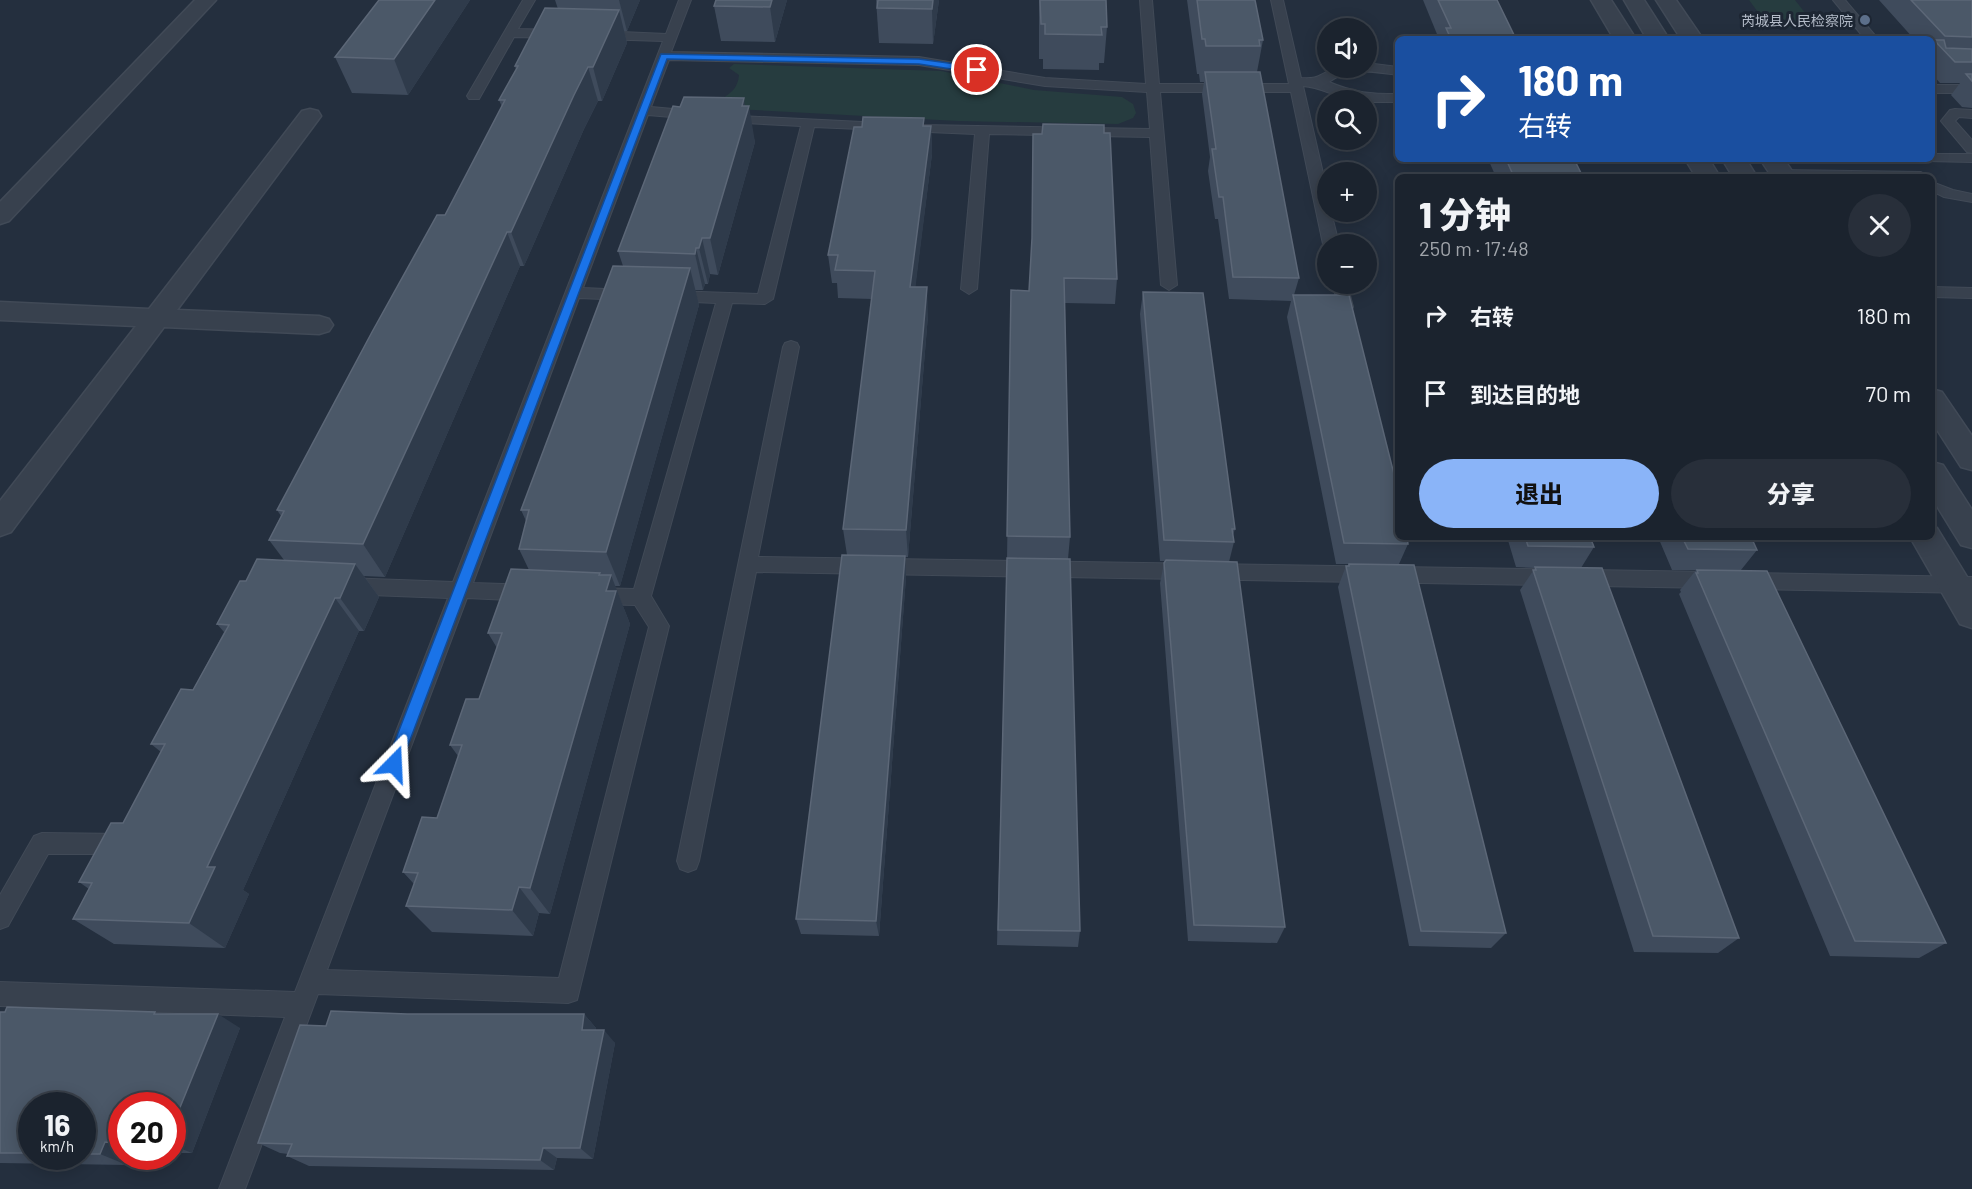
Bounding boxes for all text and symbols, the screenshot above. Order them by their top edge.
place label: 芮城县人民检察院 [1741,12,1853,29]
marker: 芮城县人民检察院 [1858,13,1872,27]
map controls [1317,18,1377,294]
button: sound [1317,18,1377,78]
pin [951,44,1002,95]
icon: arrive [960,53,993,86]
text: 180 m [1518,54,1623,104]
icon: right [1419,60,1497,138]
button: search [1317,90,1377,150]
text: 右转 [1518,109,1572,141]
button: + [1317,162,1377,222]
text: 1 分钟 [1419,192,1511,235]
button: close [1848,194,1911,257]
button: − [1317,234,1377,294]
text: 250 m · 17:48 [1419,236,1529,260]
icon: right [1419,299,1452,332]
text: 180 m [1857,302,1911,328]
text: 右转 [1470,303,1514,329]
icon: arrive [1419,377,1452,410]
text: 70 m [1866,380,1911,406]
text: 到达目的地 [1470,381,1580,407]
button: 退出 [1419,459,1659,528]
button: 分享 [1671,459,1911,528]
position arrow [362,732,426,796]
speed limit sign: 20 [108,1092,186,1170]
text: 16 [44,1106,70,1142]
text: km/h [40,1137,74,1155]

